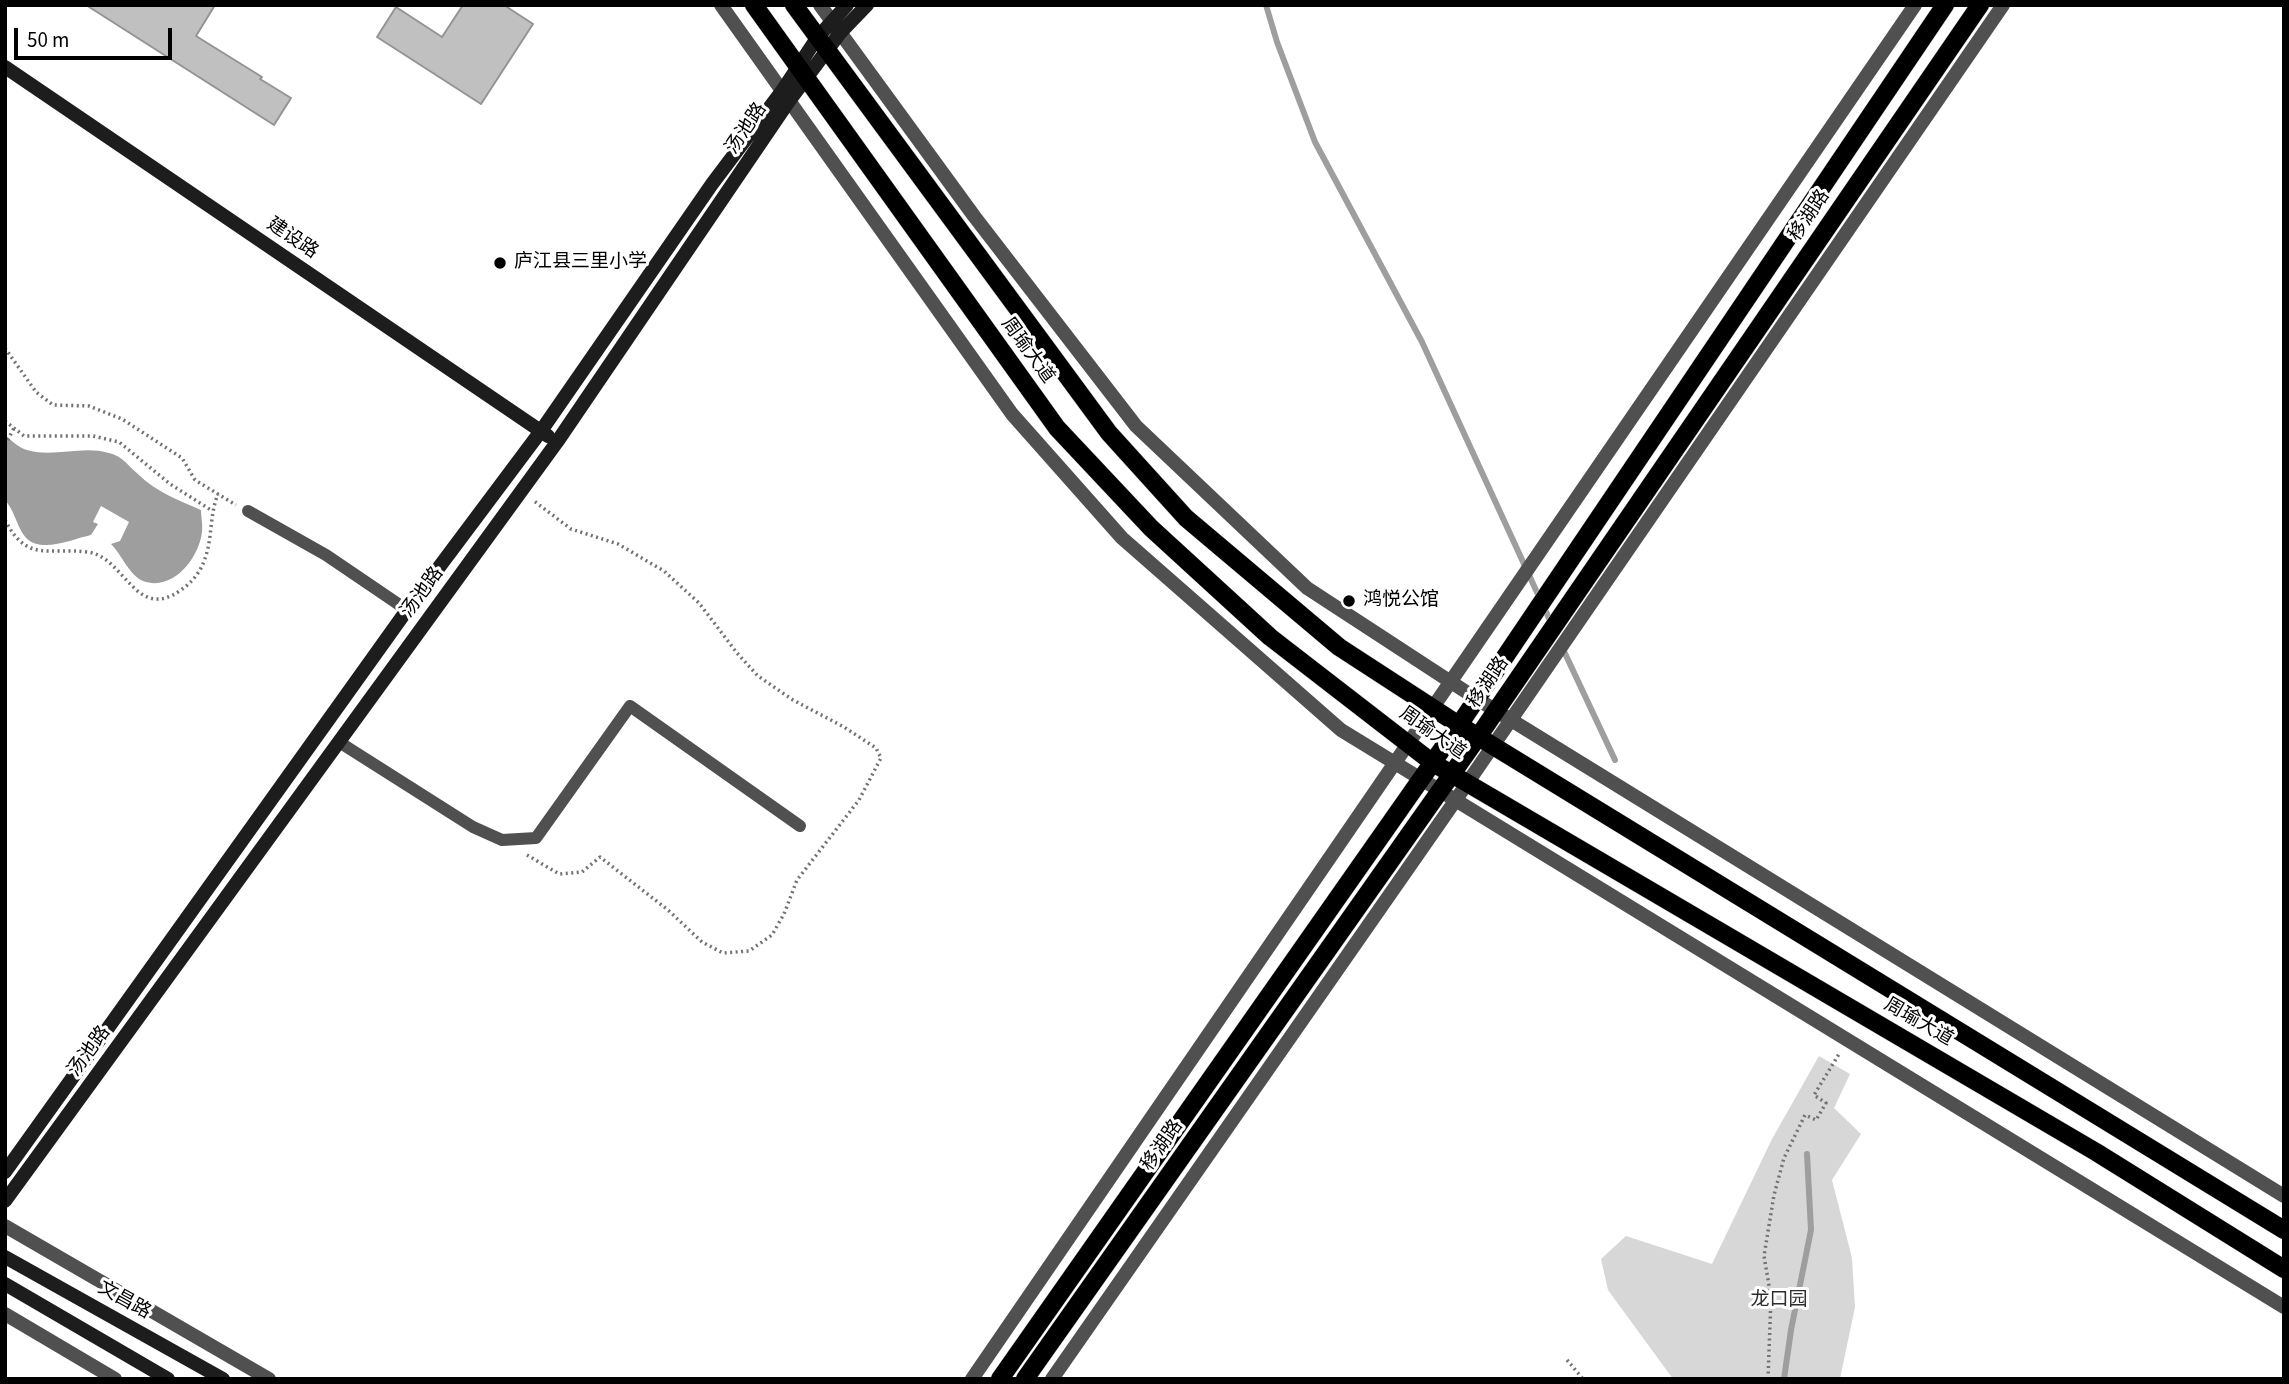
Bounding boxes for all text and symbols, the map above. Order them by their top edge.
scale bar [18,14,175,58]
text: 50 m [27,25,69,55]
street label: 汤池路 [722,99,772,159]
street label: 移湖路 [1785,186,1835,246]
street label: 建设路 [262,214,322,264]
place label: 庐江县三里小学 [514,252,647,274]
marker: 庐江县三里小学 [492,255,508,271]
street label: 周瑜大道 [995,314,1059,388]
street label: 汤池路 [397,563,449,623]
place label: 鸿悦公馆 [1363,590,1439,612]
marker: 鸿悦公馆 [1341,593,1357,609]
street label: 移湖路 [1464,653,1514,713]
street label: 周瑜大道 [1394,703,1470,765]
street label: 周瑜大道 [1879,994,1957,1052]
street label: 汤池路 [64,1022,116,1082]
street label: 移湖路 [1137,1116,1189,1176]
street label: 文昌路 [94,1277,154,1325]
park label: 龙口园 [1751,1290,1807,1312]

